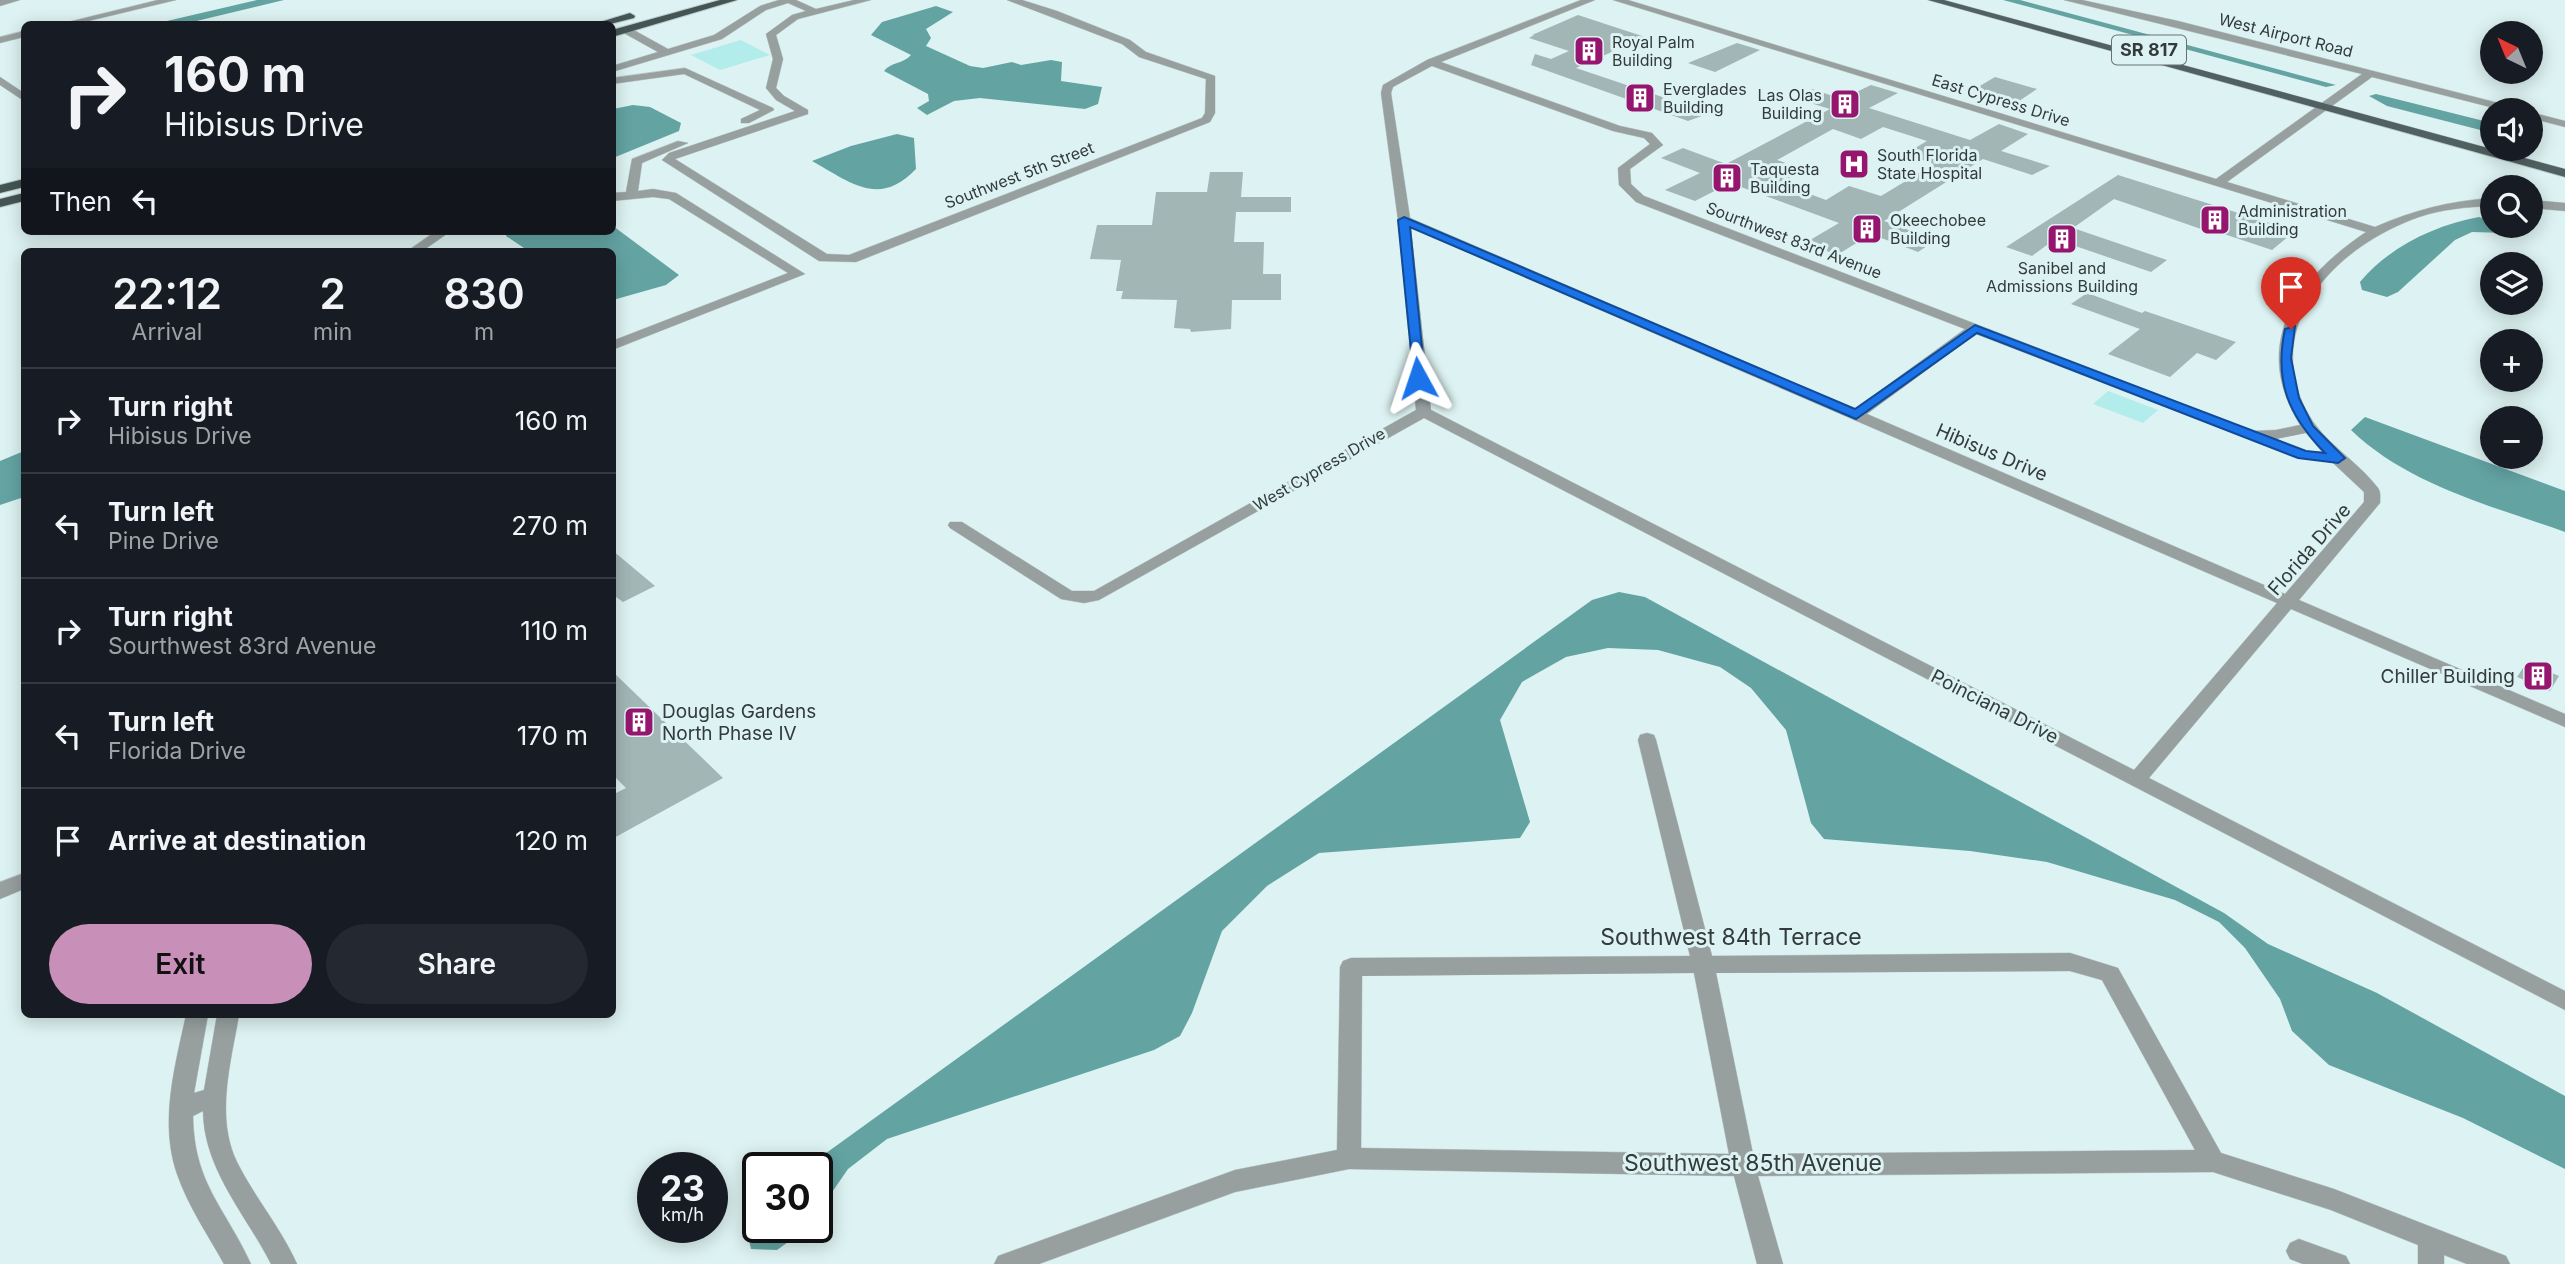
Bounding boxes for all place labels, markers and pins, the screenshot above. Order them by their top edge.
place label: Royal Palm Building [1612,32,1695,70]
building icon: Royal Palm Building [1572,34,1606,68]
place label: Everglades Building [1663,79,1747,117]
building icon: Everglades Building [1623,81,1657,115]
place label: Las Olas Building [1757,85,1822,123]
building icon: Las Olas Building [1828,87,1862,121]
place label: South Florida State Hospital [1877,145,1982,183]
hospital icon: South Florida State Hospital [1837,147,1871,181]
place label: Taquesta Building [1750,159,1819,197]
building icon: Taquesta Building [1710,161,1744,195]
place label: Administration Building [2238,201,2347,239]
building icon: Administration Building [2198,203,2232,237]
place label: Okeechobee Building [1890,210,1986,248]
building icon: Okeechobee Building [1850,212,1884,246]
building icon: Sanibel and Admissions Building [2045,222,2079,256]
pin [2261,257,2321,329]
place label: Sanibel and Admissions Building [1986,258,2138,296]
building icon: Chiller Building [2521,659,2555,693]
place label: Chiller Building [2381,665,2515,688]
place label: Douglas Gardens North Phase IV [662,700,816,745]
building icon: Douglas Gardens North Phase IV [622,705,656,739]

